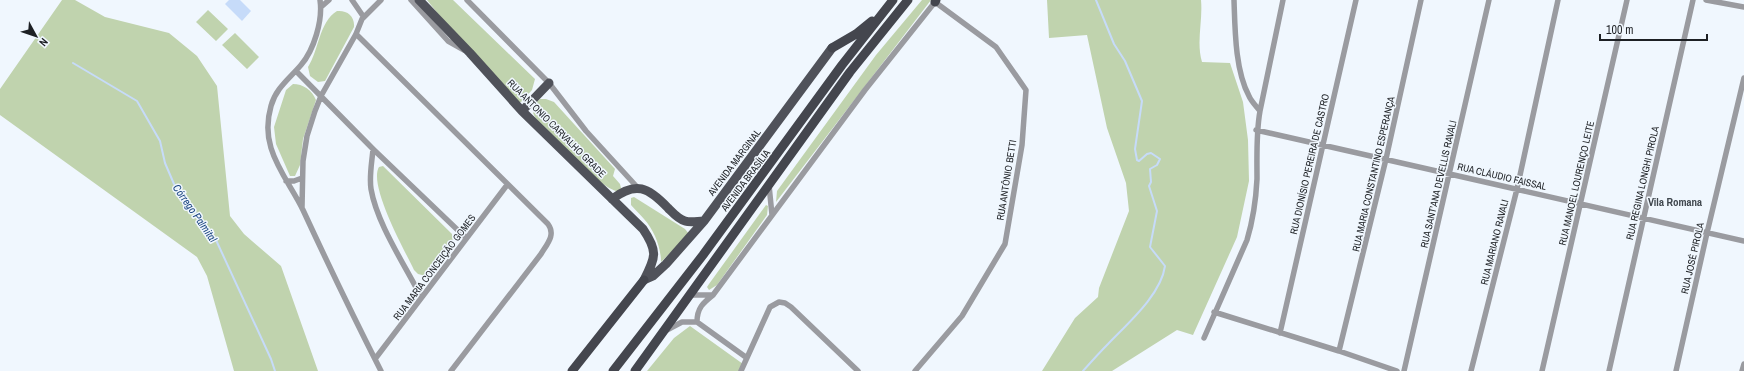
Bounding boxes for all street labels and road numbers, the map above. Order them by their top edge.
street label: RUA ANTONIO CARVALHO GRADE [505,76,609,180]
street label: RUA DIONÍSIO PEREIRA DE CASTRO [1287,92,1332,236]
street label: RUA MARIA CONSTANTINO ESPERANÇA [1349,95,1398,253]
street label: RUA SANT'ANA DEVELLIS RAVALI [1417,119,1460,249]
street label: RUA MANOEL LOURENÇO LEITE [1556,120,1597,247]
street label: RUA REGINA LONGHI PIROLA [1623,125,1662,241]
street label: AVENIDA MARGINAL [705,126,764,199]
street label: RUA ANTÔNIO BETTI [994,139,1019,221]
street label: AVENIDA BRASÍLIA [717,146,773,215]
street label: RUA CLÁUDIO FAISSAL [1456,160,1548,193]
street label: RUA MARIANO RAVALI [1478,198,1511,286]
street label: RUA MARIA CONCEIÇÃO GOMES [390,211,479,323]
street label: RUA JOSÉ PIROLA [1678,221,1707,295]

